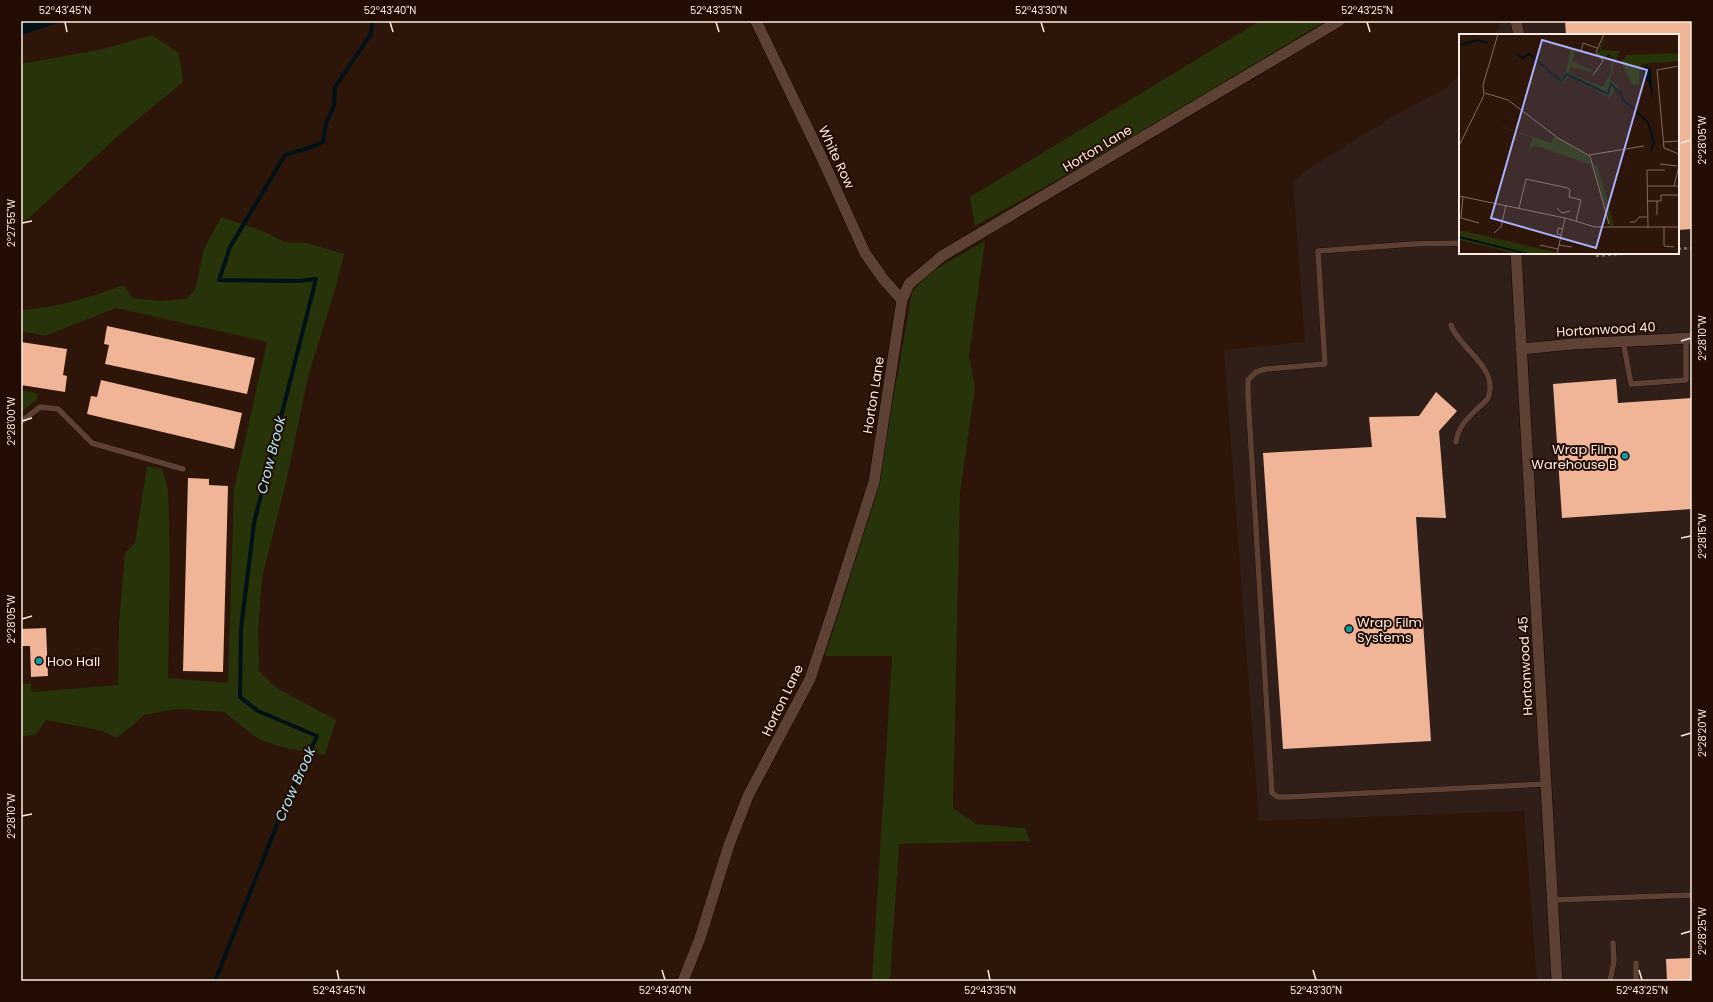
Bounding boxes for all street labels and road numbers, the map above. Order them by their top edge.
street label: Horton Lane [1059,120,1135,177]
street label: White Row [814,123,860,192]
street label: Hortonwood 40 [1556,317,1656,342]
street label: Horton Lane [858,355,889,435]
street label: Hortonwood 45 [1513,616,1538,716]
street label: Horton Lane [757,661,808,739]

